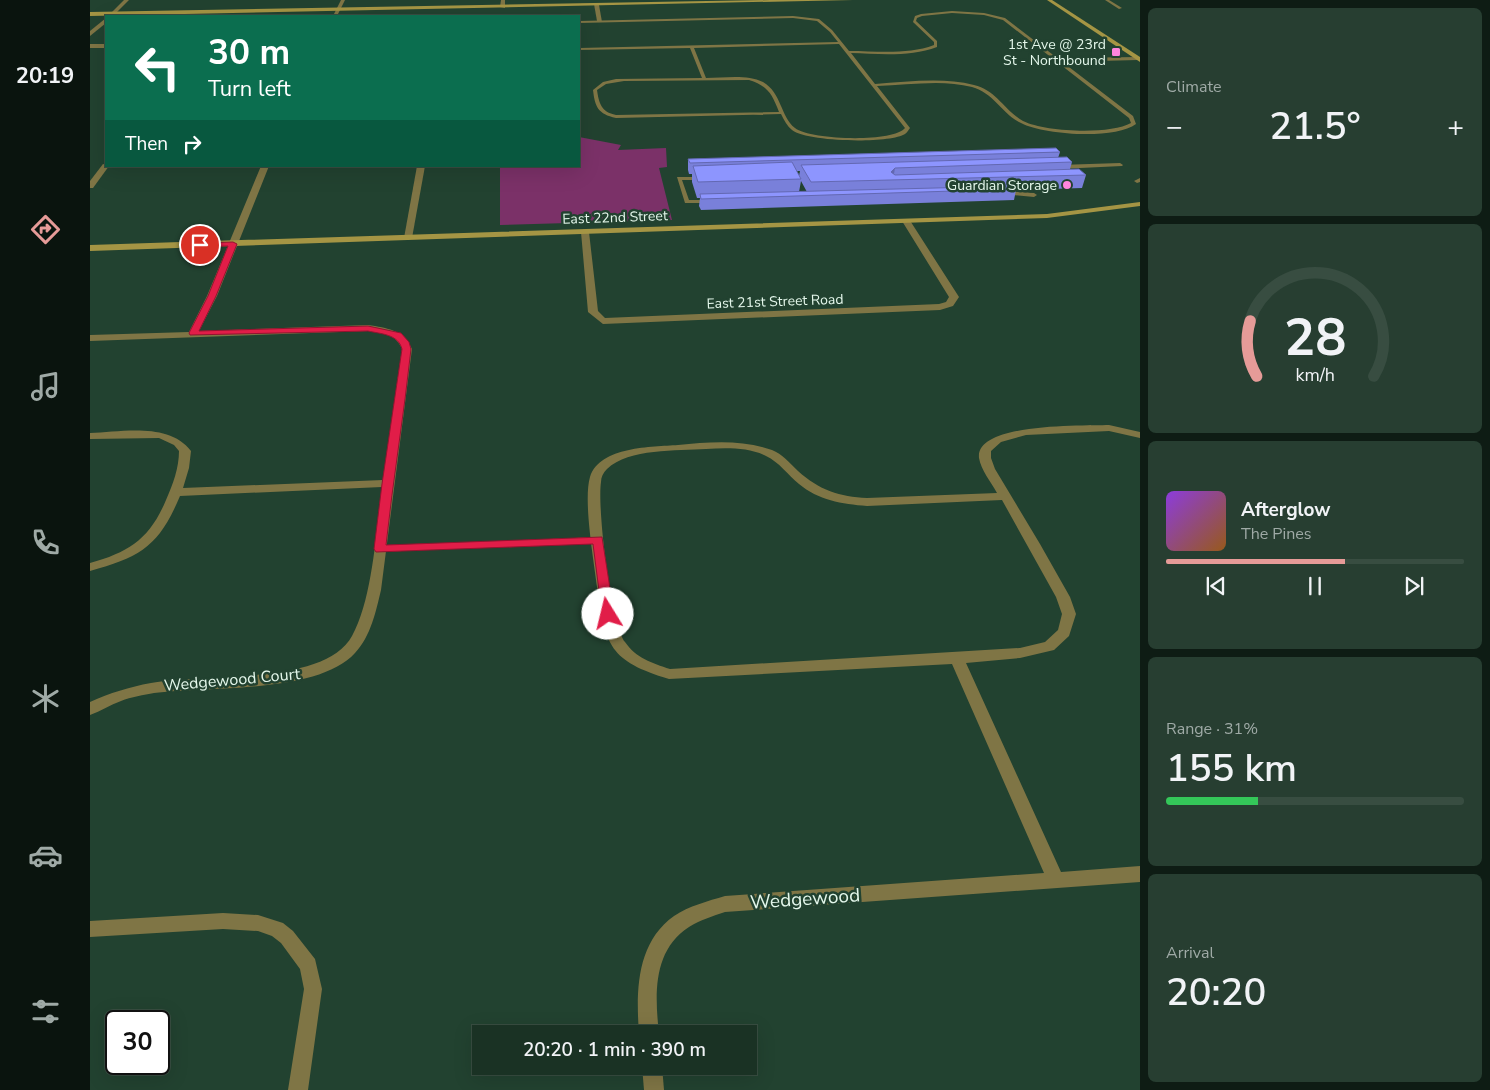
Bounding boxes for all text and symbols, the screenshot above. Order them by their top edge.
text: 30 m [208,29,290,76]
icon: left [125,35,190,100]
place label: 1st Ave @ 23rd St - Northbound [1003,35,1106,70]
marker: 1st Ave @ 23rd St - Northbound [1110,46,1122,58]
text: 20:19 [16,61,74,91]
text: Turn left [208,74,291,104]
text: Climate [1166,76,1221,98]
text: 21.5° [1269,101,1361,152]
text: − [1166,108,1183,146]
text: + [1447,108,1464,146]
icon: right [178,130,206,158]
text: Then [125,131,168,157]
place label: Guardian Storage [947,176,1057,195]
marker: Guardian Storage [1061,179,1073,191]
street label: East 22nd Street [562,206,668,229]
icon: directions [28,212,63,247]
pin [179,224,221,266]
icon: arrive [186,231,214,259]
street label: East 21st Street Road [706,290,844,313]
text: 28 [1284,302,1346,373]
text: km/h [1295,363,1335,387]
icon: music [28,369,63,404]
text: Afterglow [1241,497,1331,523]
text: The Pines [1241,523,1311,545]
icon: phone [28,525,63,560]
icon: previous [1202,572,1230,600]
icon: pause [1301,572,1329,600]
icon: next [1400,572,1428,600]
position arrow [581,587,633,639]
street label: Wedgewood Court [163,663,302,697]
icon: climate [28,681,63,716]
text: Range · 31% [1166,718,1258,740]
text: 155 km [1166,743,1297,794]
icon: car [28,838,63,873]
street label: Wedgewood [749,882,861,916]
text: Arrival [1166,942,1214,964]
text: 20:20 [1166,967,1266,1018]
icon: filters [28,994,63,1029]
speed limit sign: 30 [105,1010,170,1075]
text: 20:20 · 1 min · 390 m [523,1037,706,1063]

